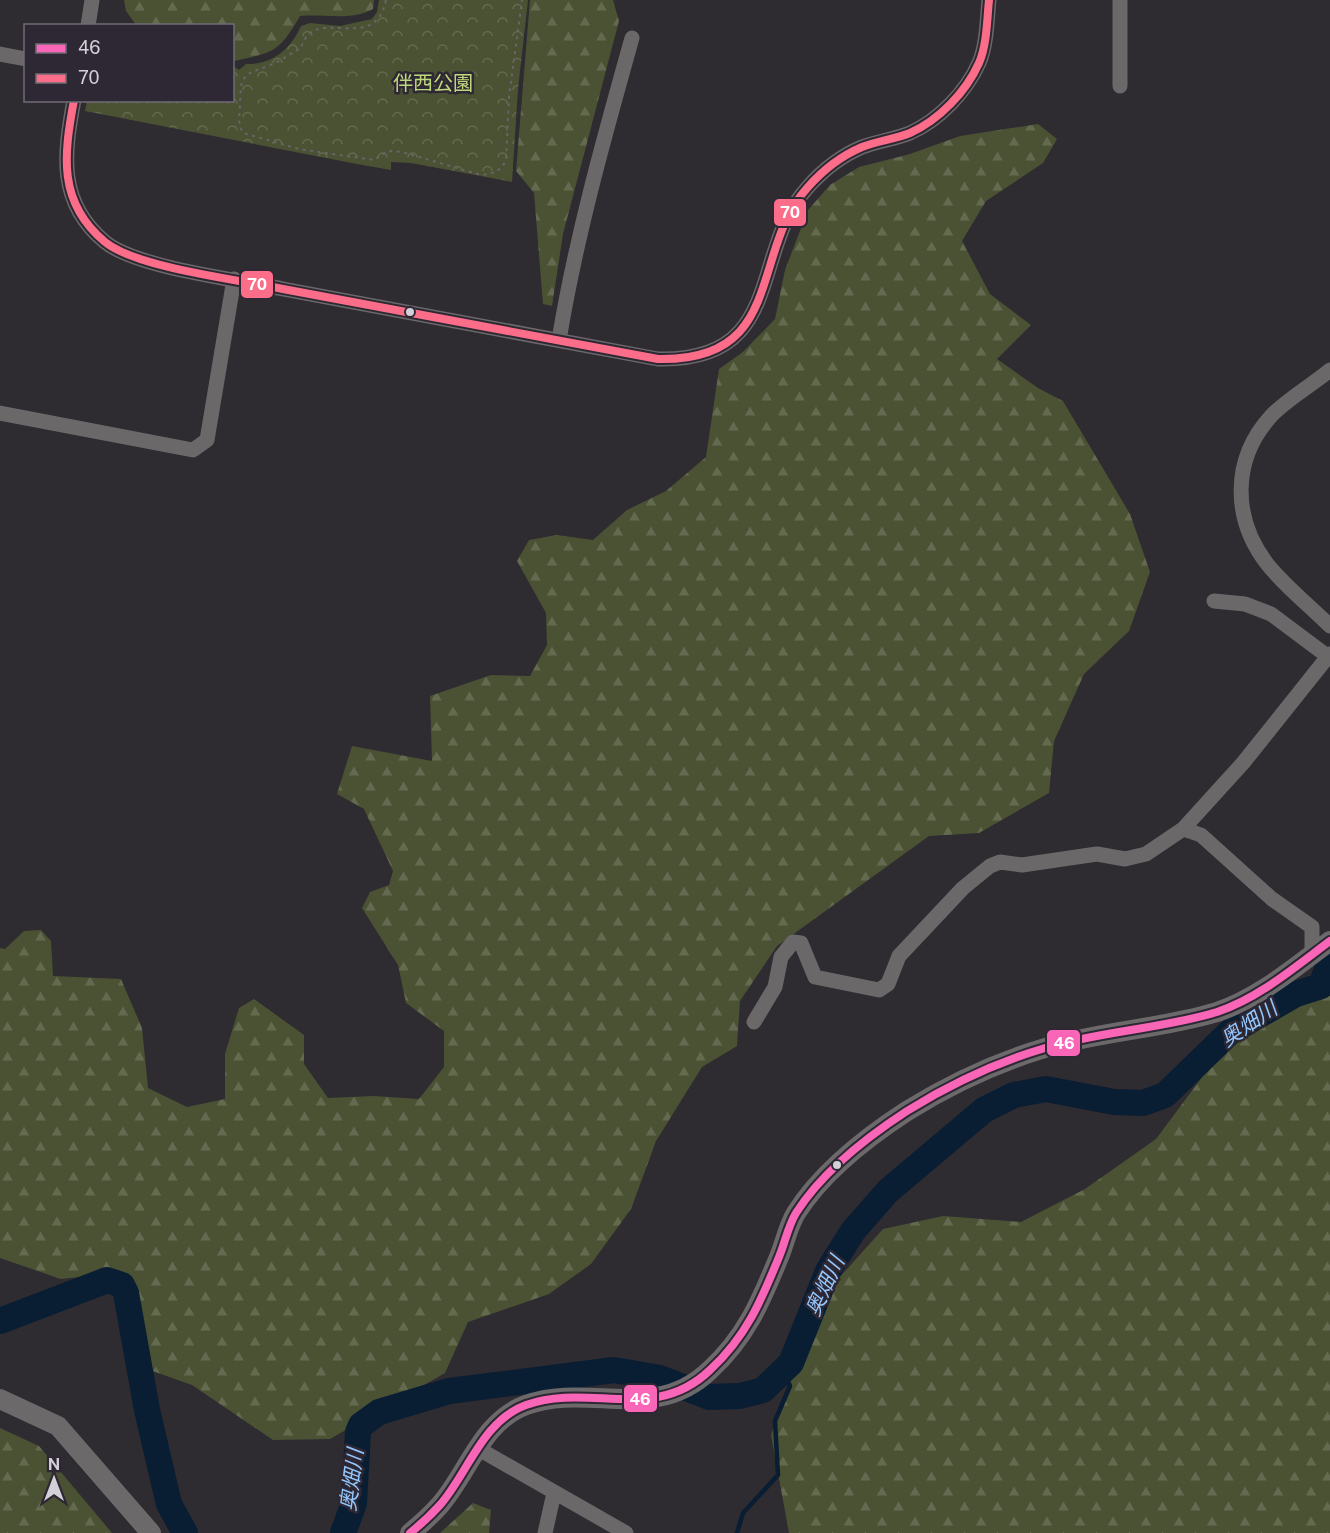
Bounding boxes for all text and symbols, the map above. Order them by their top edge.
legend [24,24,234,102]
text: 46 [78,37,101,58]
text: 70 [78,67,99,88]
park label: 伴西公園 [393,71,473,95]
line badge: 70 [773,198,807,227]
text: 70 [780,203,800,222]
line badge: 70 [240,270,274,299]
text: 70 [247,275,267,294]
unlabelled marker [404,306,416,318]
water label: 奥畑川 [1216,994,1283,1052]
line badge: 46 [1046,1029,1081,1057]
text: 46 [1053,1034,1075,1053]
unlabelled marker [831,1159,843,1171]
water label: 奥畑川 [800,1250,850,1320]
line badge: 46 [623,1384,658,1413]
text: 46 [629,1390,651,1409]
water label: 奥畑川 [335,1445,368,1513]
north arrow [24,1449,84,1509]
text: N [48,1455,60,1474]

